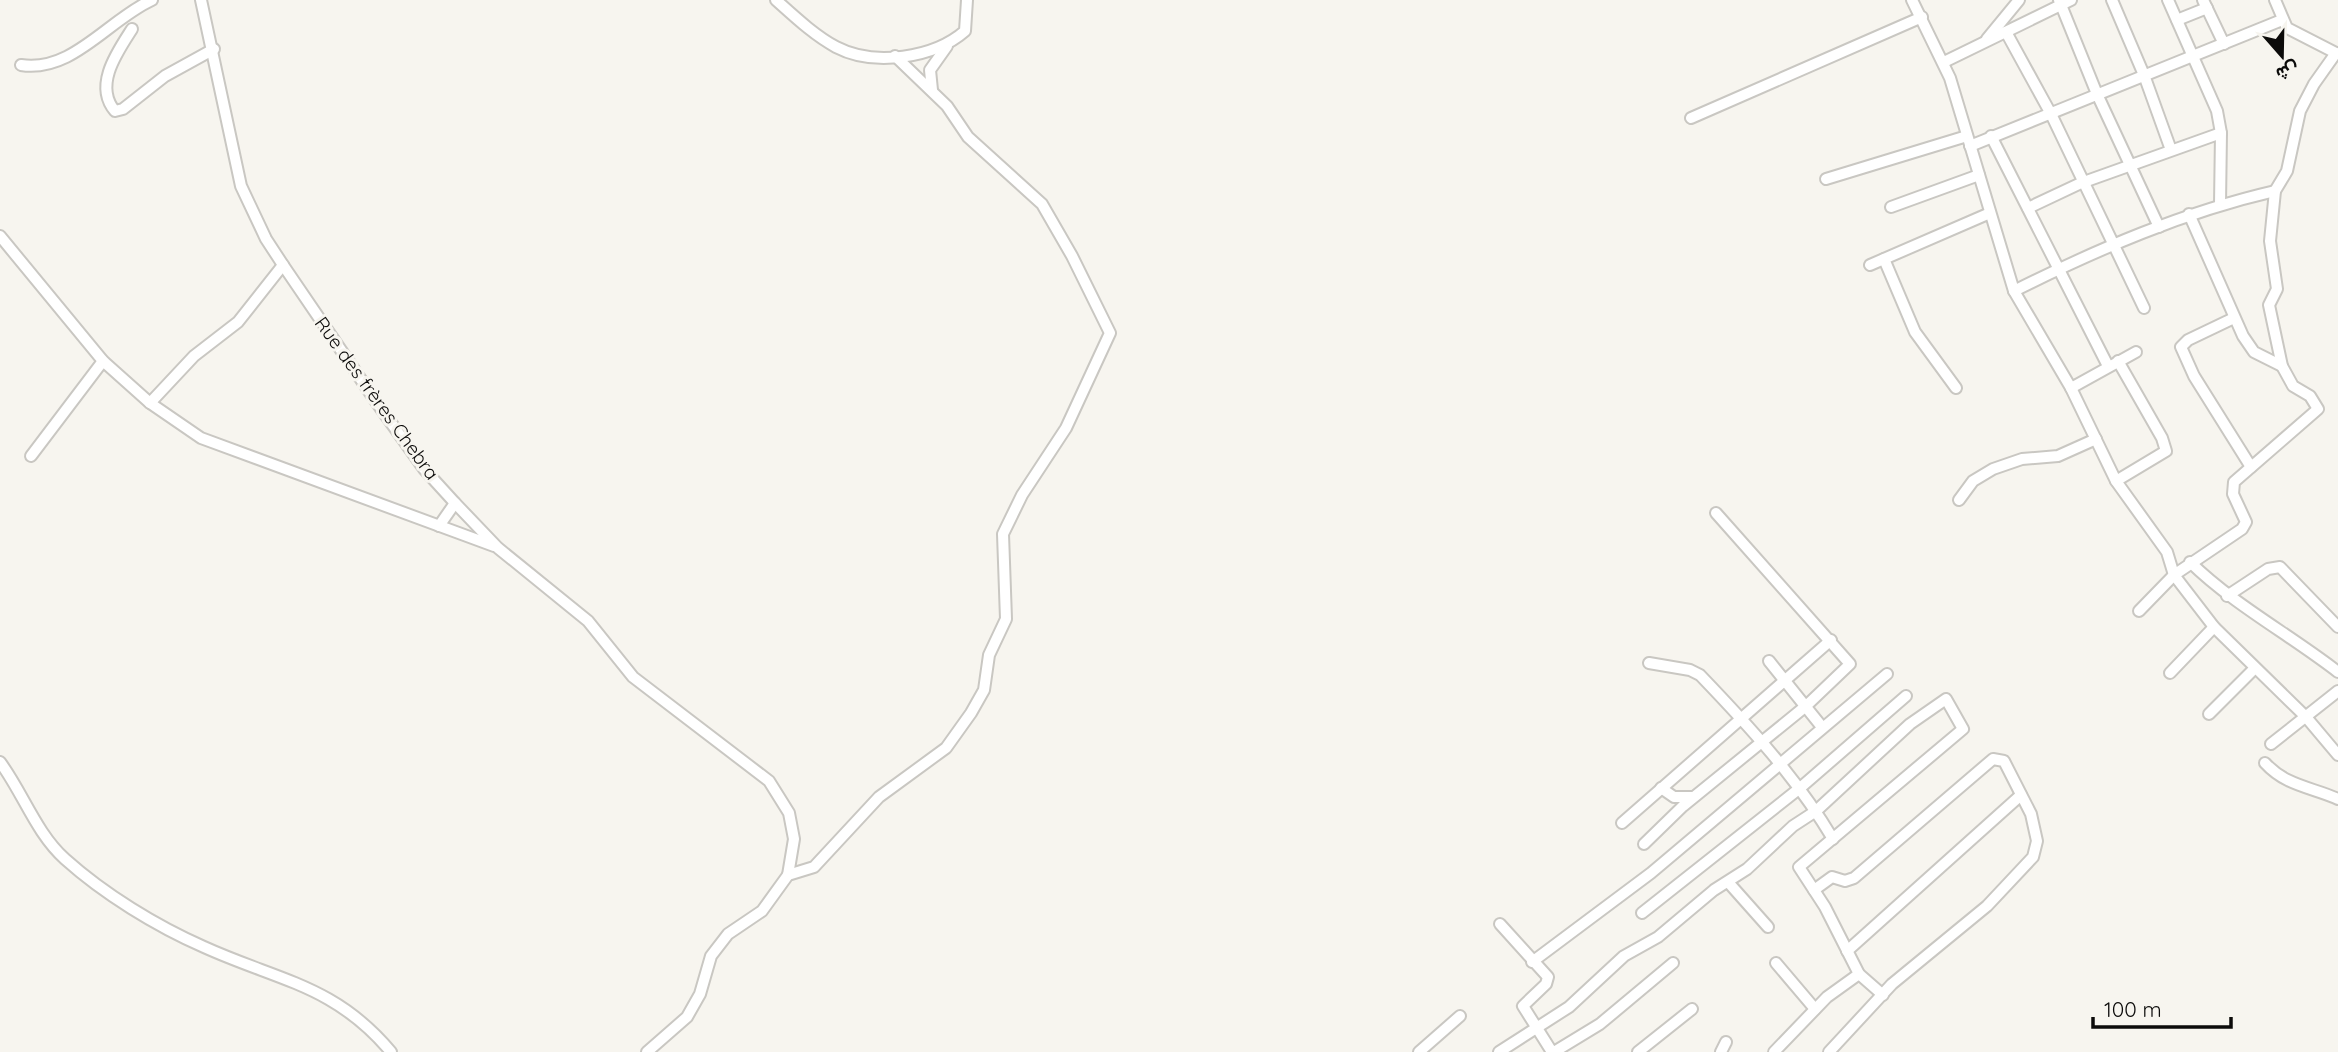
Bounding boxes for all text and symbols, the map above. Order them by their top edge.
north arrow [2247,21,2317,91]
text: ش [2273,57,2303,87]
street label: Rue des frères Chebra [310,312,444,484]
scale bar [2093,986,2231,1030]
text: 100 m [2104,996,2162,1022]

